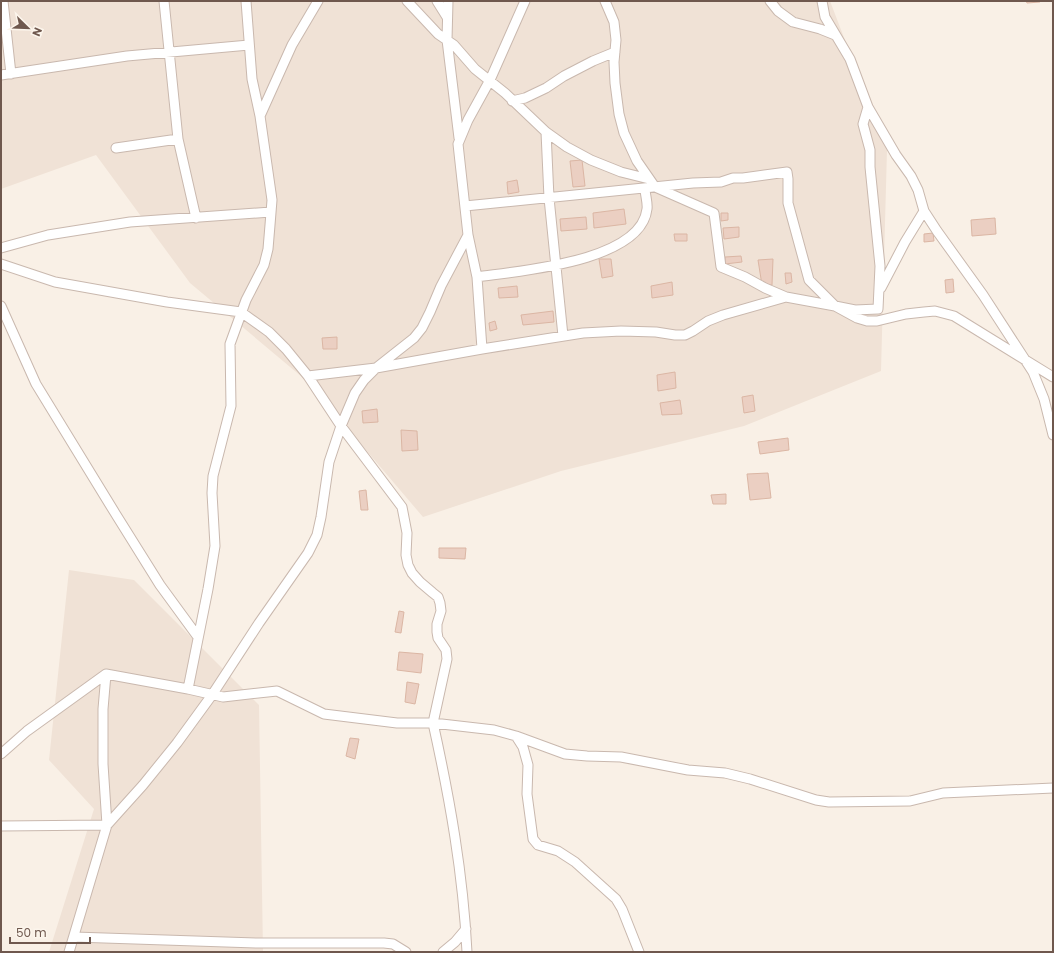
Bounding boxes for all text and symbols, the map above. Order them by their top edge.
north arrow [8,8,48,48]
text: N [28,25,46,39]
scale bar [10,919,90,945]
text: 50 m [16,924,47,941]

